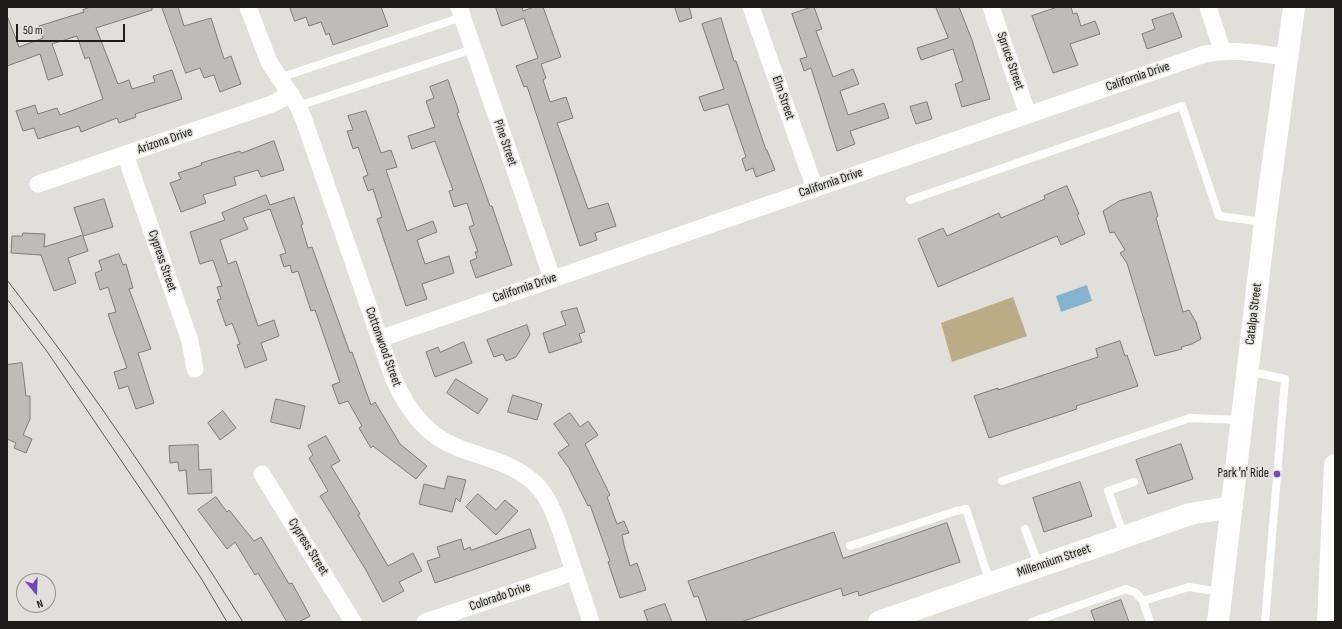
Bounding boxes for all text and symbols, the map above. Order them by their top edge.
scale bar [18,16,127,42]
text: 50 m [23,23,43,38]
street label: Spruce Street [993,30,1027,92]
street label: California Drive [1104,59,1172,95]
street label: Elm Street [768,74,798,122]
street label: Pine Street [490,118,520,168]
street label: Arizona Drive [135,124,195,158]
street label: California Drive [797,165,865,201]
street label: Cypress Street [144,228,180,294]
street label: California Drive [491,270,559,306]
street label: Catalpa Street [1242,282,1266,346]
street label: Cottonwood Street [361,305,405,389]
place label: Park 'n' Ride [1218,466,1269,482]
marker: Park 'n' Ride [1272,469,1282,479]
street label: Cypress Street [284,516,332,578]
street label: Millennium Street [1015,541,1093,581]
north arrow [16,573,56,613]
street label: Colorado Drive [467,579,533,615]
text: N [35,597,45,611]

